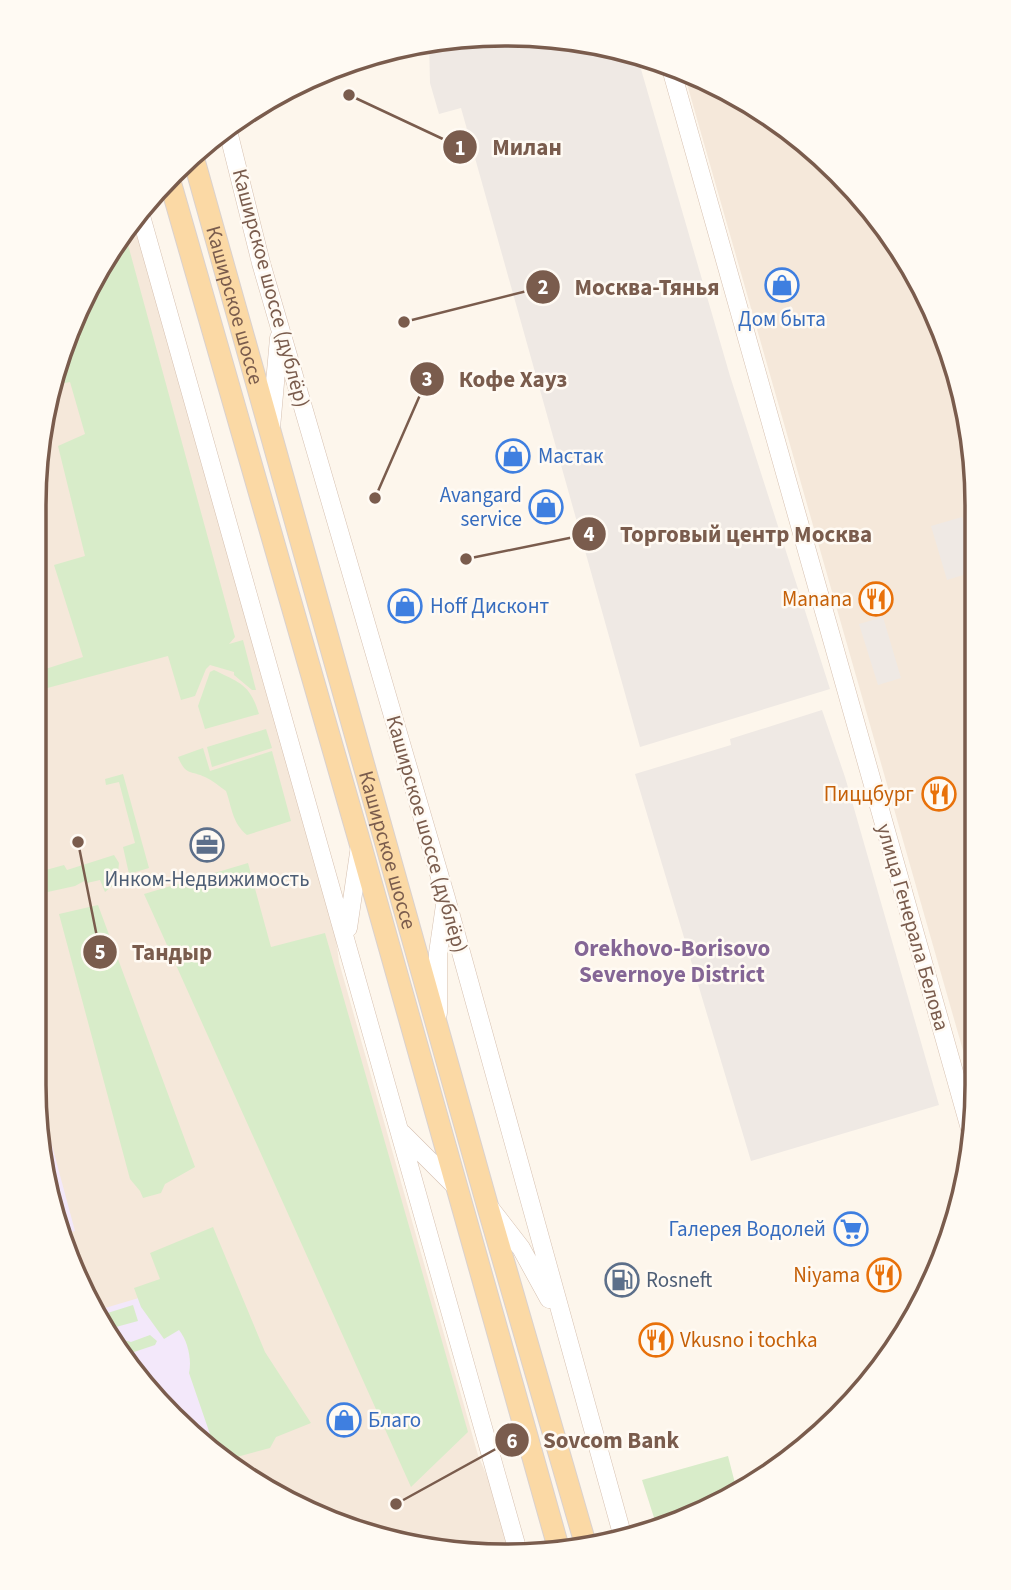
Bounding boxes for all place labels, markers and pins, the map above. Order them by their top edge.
callout: Милан [443,125,575,169]
callout: Москва-Тянья [525,265,733,309]
shop icon: Дом быта [763,266,801,304]
place label: Дом быта [738,304,826,334]
callout: Кофе Хауз [410,357,581,401]
shop icon: Мастак [494,437,532,475]
place label: Мастак [538,441,604,471]
place label: Avangard service [440,480,522,534]
shop icon: Avangard service [527,488,565,526]
callout: Торговый центр Москва [571,512,886,556]
restaurant icon: Manana [857,580,895,618]
place label: Manana [782,584,852,614]
shop icon: Hoff Дисконт [386,587,424,625]
place label: Hoff Дисконт [430,591,550,621]
restaurant icon: Пиццбург [920,775,958,813]
place label: Пиццбург [824,779,914,809]
office icon: Инком-Недвижимость [188,826,226,864]
place label: Инком-Недвижимость [104,864,310,894]
callout: Тандыр [83,930,226,974]
supermarket icon: Галерея Водолей [832,1210,870,1248]
place label: Галерея Водолей [669,1214,826,1244]
restaurant icon: Niyama [865,1256,903,1294]
place label: Niyama [793,1260,860,1290]
fuel station icon: Rosneft [603,1261,641,1299]
place label: Rosneft [646,1265,713,1295]
restaurant icon: Vkusno i tochka [637,1321,675,1359]
place label: Vkusno i tochka [680,1325,818,1355]
shop icon: Благо [325,1401,363,1439]
place label: Благо [368,1405,421,1435]
callout: Sovcom Bank [494,1418,693,1462]

